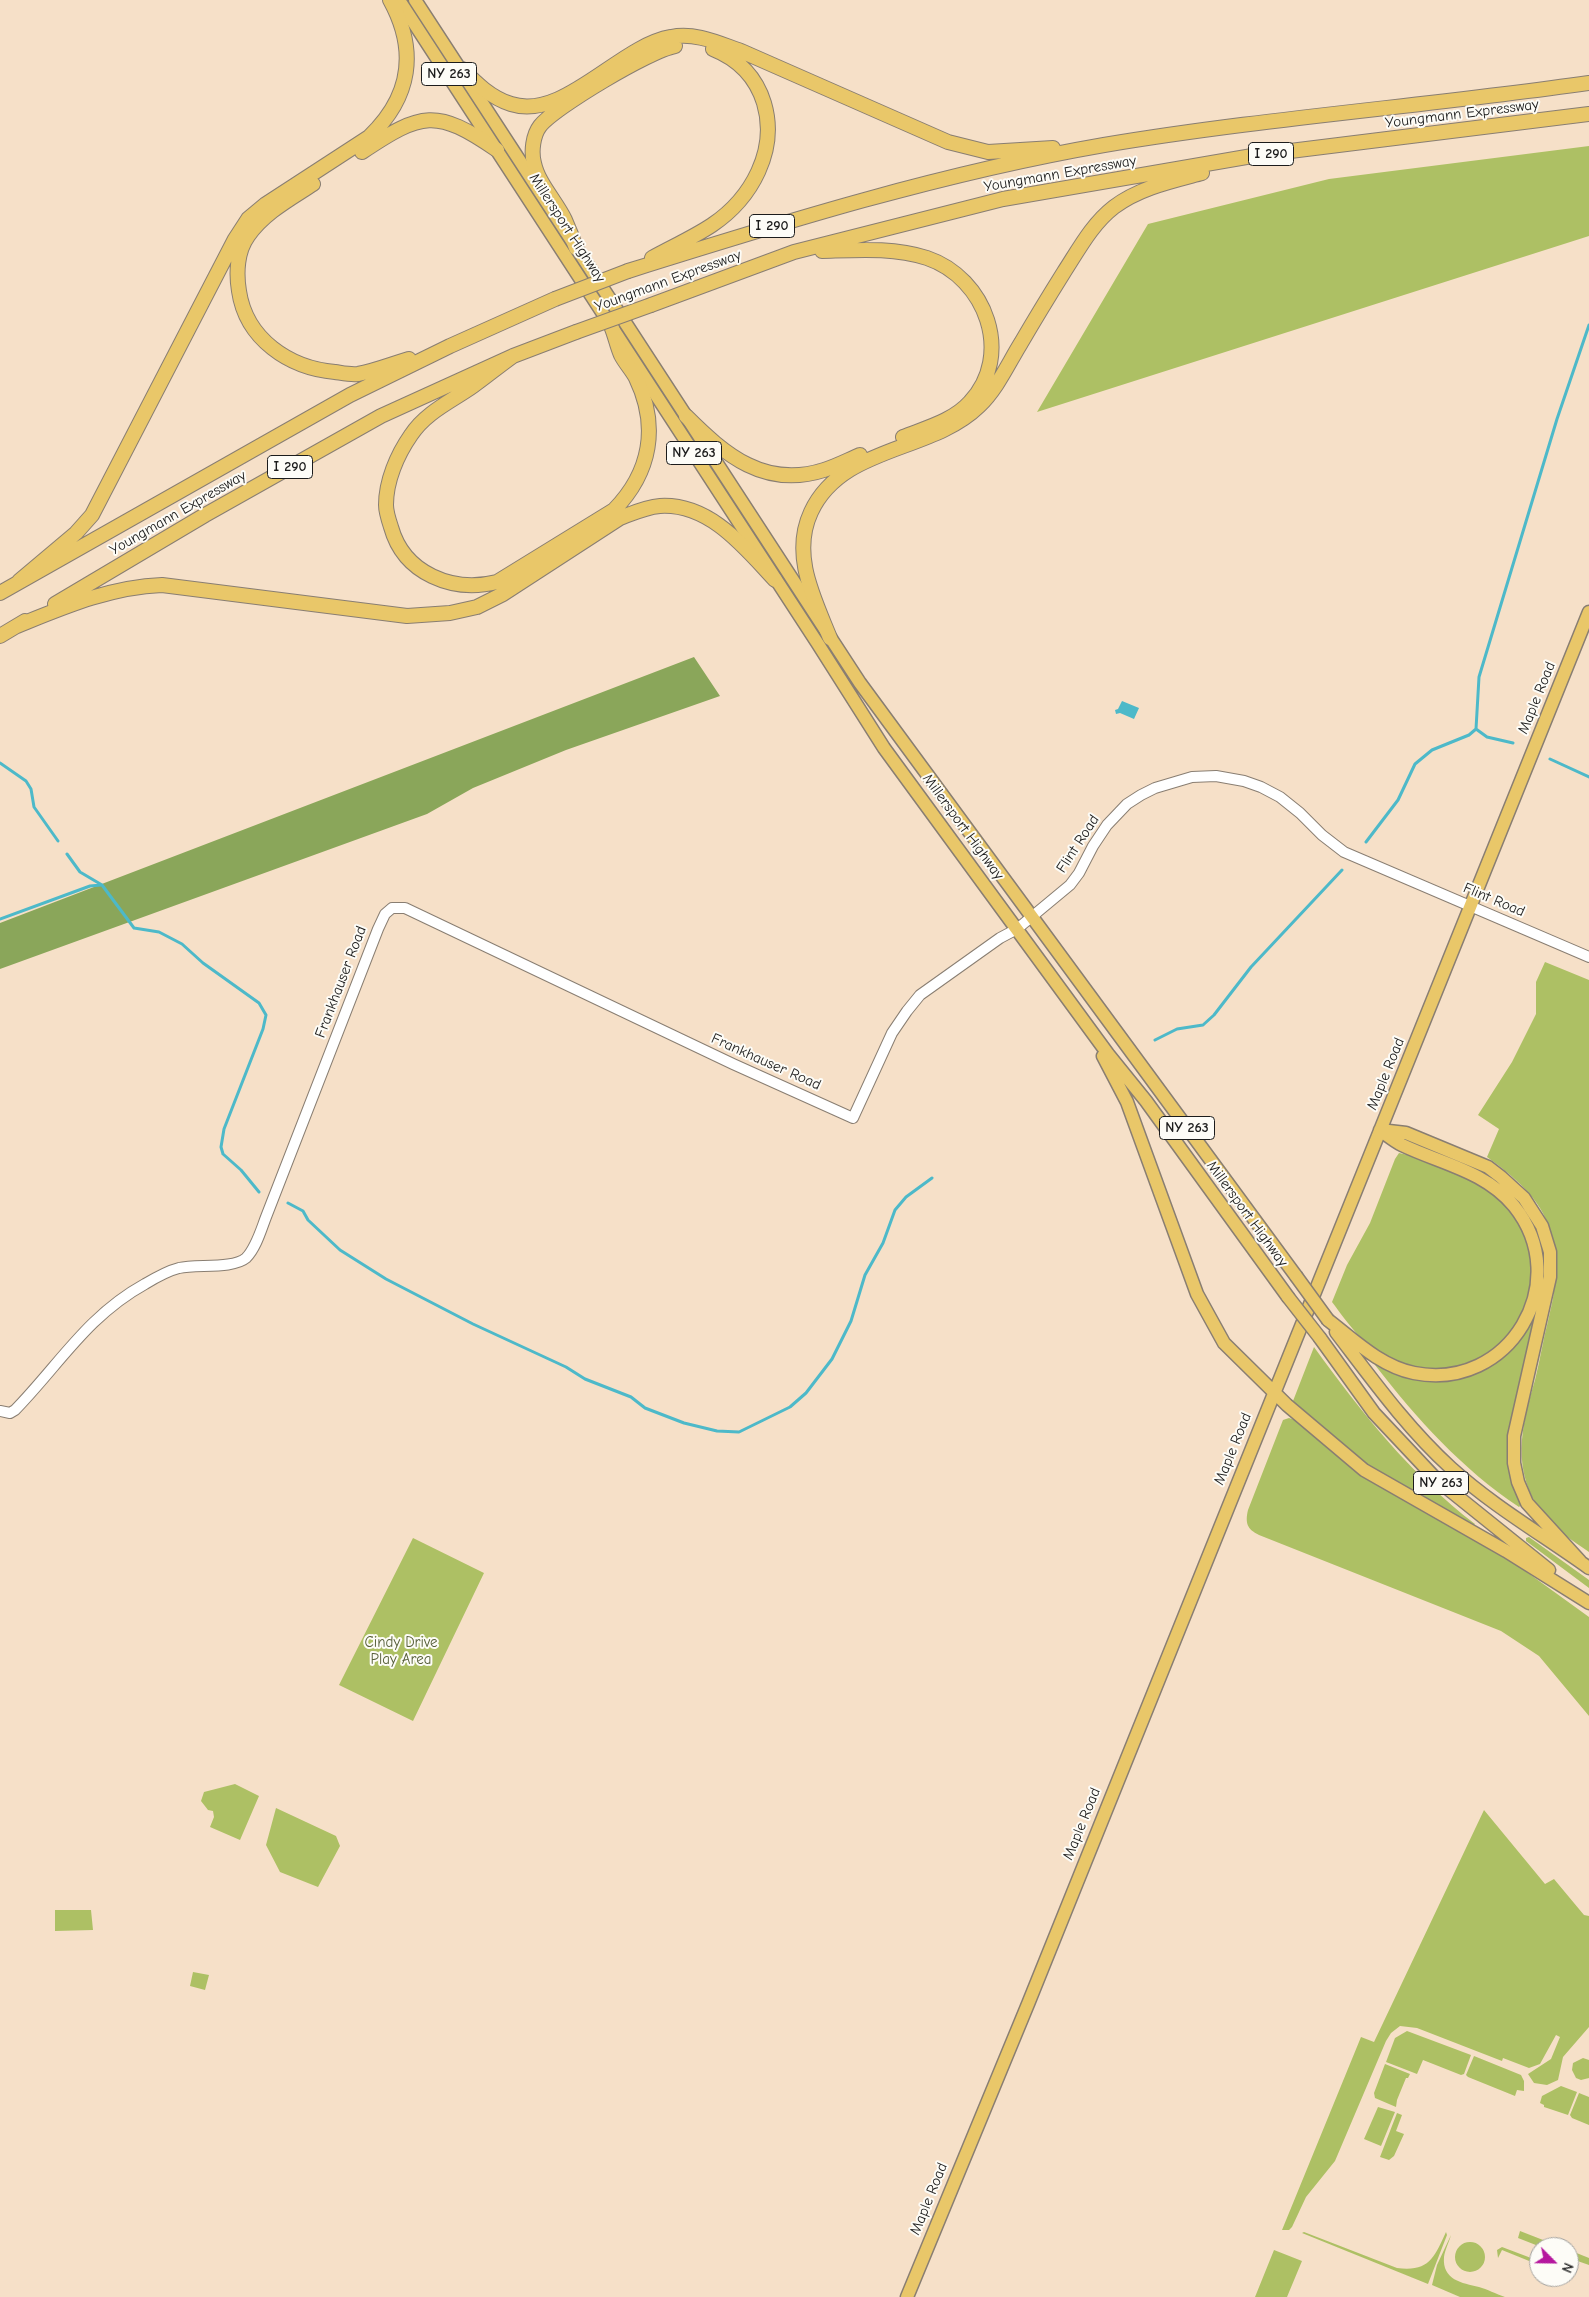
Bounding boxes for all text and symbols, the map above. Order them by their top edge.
road number: NY 263 [422,62,476,86]
street label: Youngmann Expressway [1384,96,1540,132]
road number: I 290 [1248,142,1294,166]
street label: Youngmann Expressway [982,152,1138,196]
street label: Millersport Highway [525,170,609,286]
road number: I 290 [750,215,794,238]
street label: Youngmann Expressway [592,246,744,316]
road number: NY 263 [666,442,722,464]
road number: I 290 [268,456,312,478]
street label: Youngmann Expressway [107,467,249,559]
street label: Maple Road [1514,659,1560,737]
street label: Millersport Highway [918,770,1008,884]
street label: Flint Road [1053,812,1103,876]
street label: Flint Road [1460,879,1528,921]
street label: Frankhauser Road [311,924,371,1040]
street label: Frankhauser Road [708,1030,824,1094]
street label: Maple Road [1363,1035,1409,1113]
road number: NY 263 [1160,1116,1214,1140]
street label: Millersport Highway [1202,1157,1292,1271]
street label: Maple Road [1210,1410,1256,1488]
road number: NY 263 [1414,1472,1468,1495]
park label: Cindy Drive Play Area [365,1634,437,1669]
street label: Maple Road [1059,1785,1105,1863]
street label: Maple Road [906,2160,952,2238]
north arrow [1529,2237,1579,2287]
text: N [1558,2260,1577,2275]

